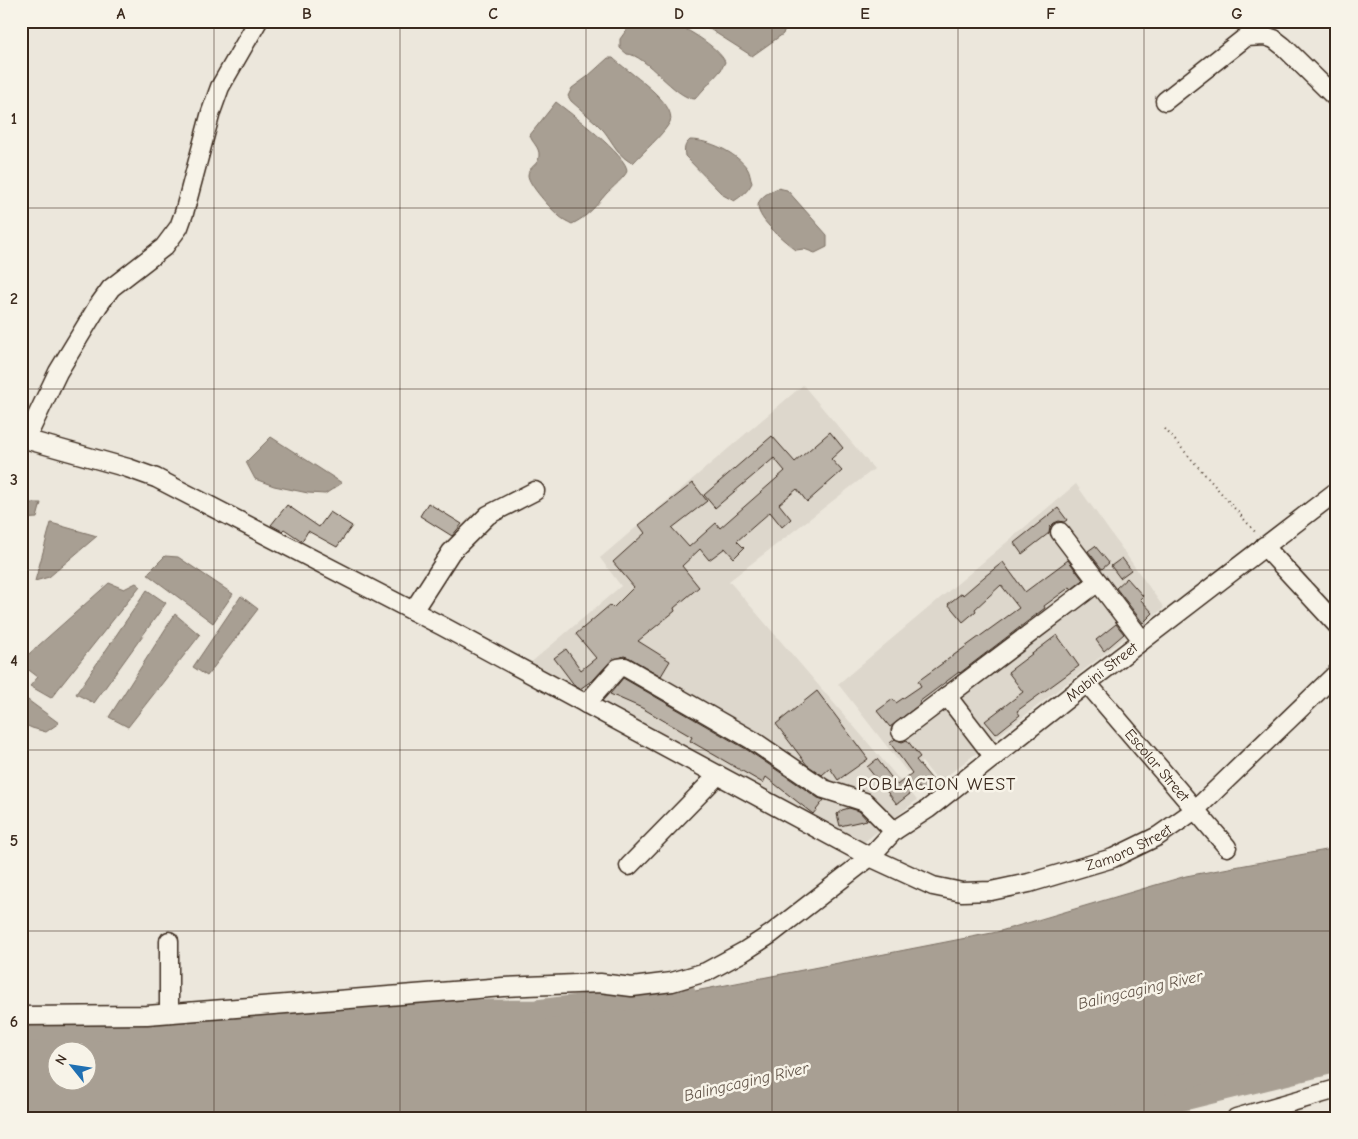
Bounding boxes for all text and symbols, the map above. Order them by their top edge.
text: A [117,5,126,23]
text: B [302,5,312,23]
text: C [488,5,498,23]
text: D [674,5,684,23]
text: E [860,5,870,23]
text: F [1046,5,1056,23]
text: G [1231,5,1243,23]
text: 1 [11,110,17,128]
text: 2 [10,290,18,308]
text: 3 [10,471,18,489]
street label: Mabini Street [1062,638,1142,705]
text: 4 [10,652,18,670]
street label: Escolar Street [1121,725,1194,806]
district label: POBLACION WEST [857,774,1017,795]
street label: Zamora Street [1083,820,1176,875]
text: 5 [10,832,18,850]
water label: Balingcaging River [1076,967,1205,1013]
text: 6 [10,1013,18,1031]
north arrow [48,1042,98,1092]
text: N [52,1052,71,1068]
water label: Balingcaging River [682,1059,811,1105]

